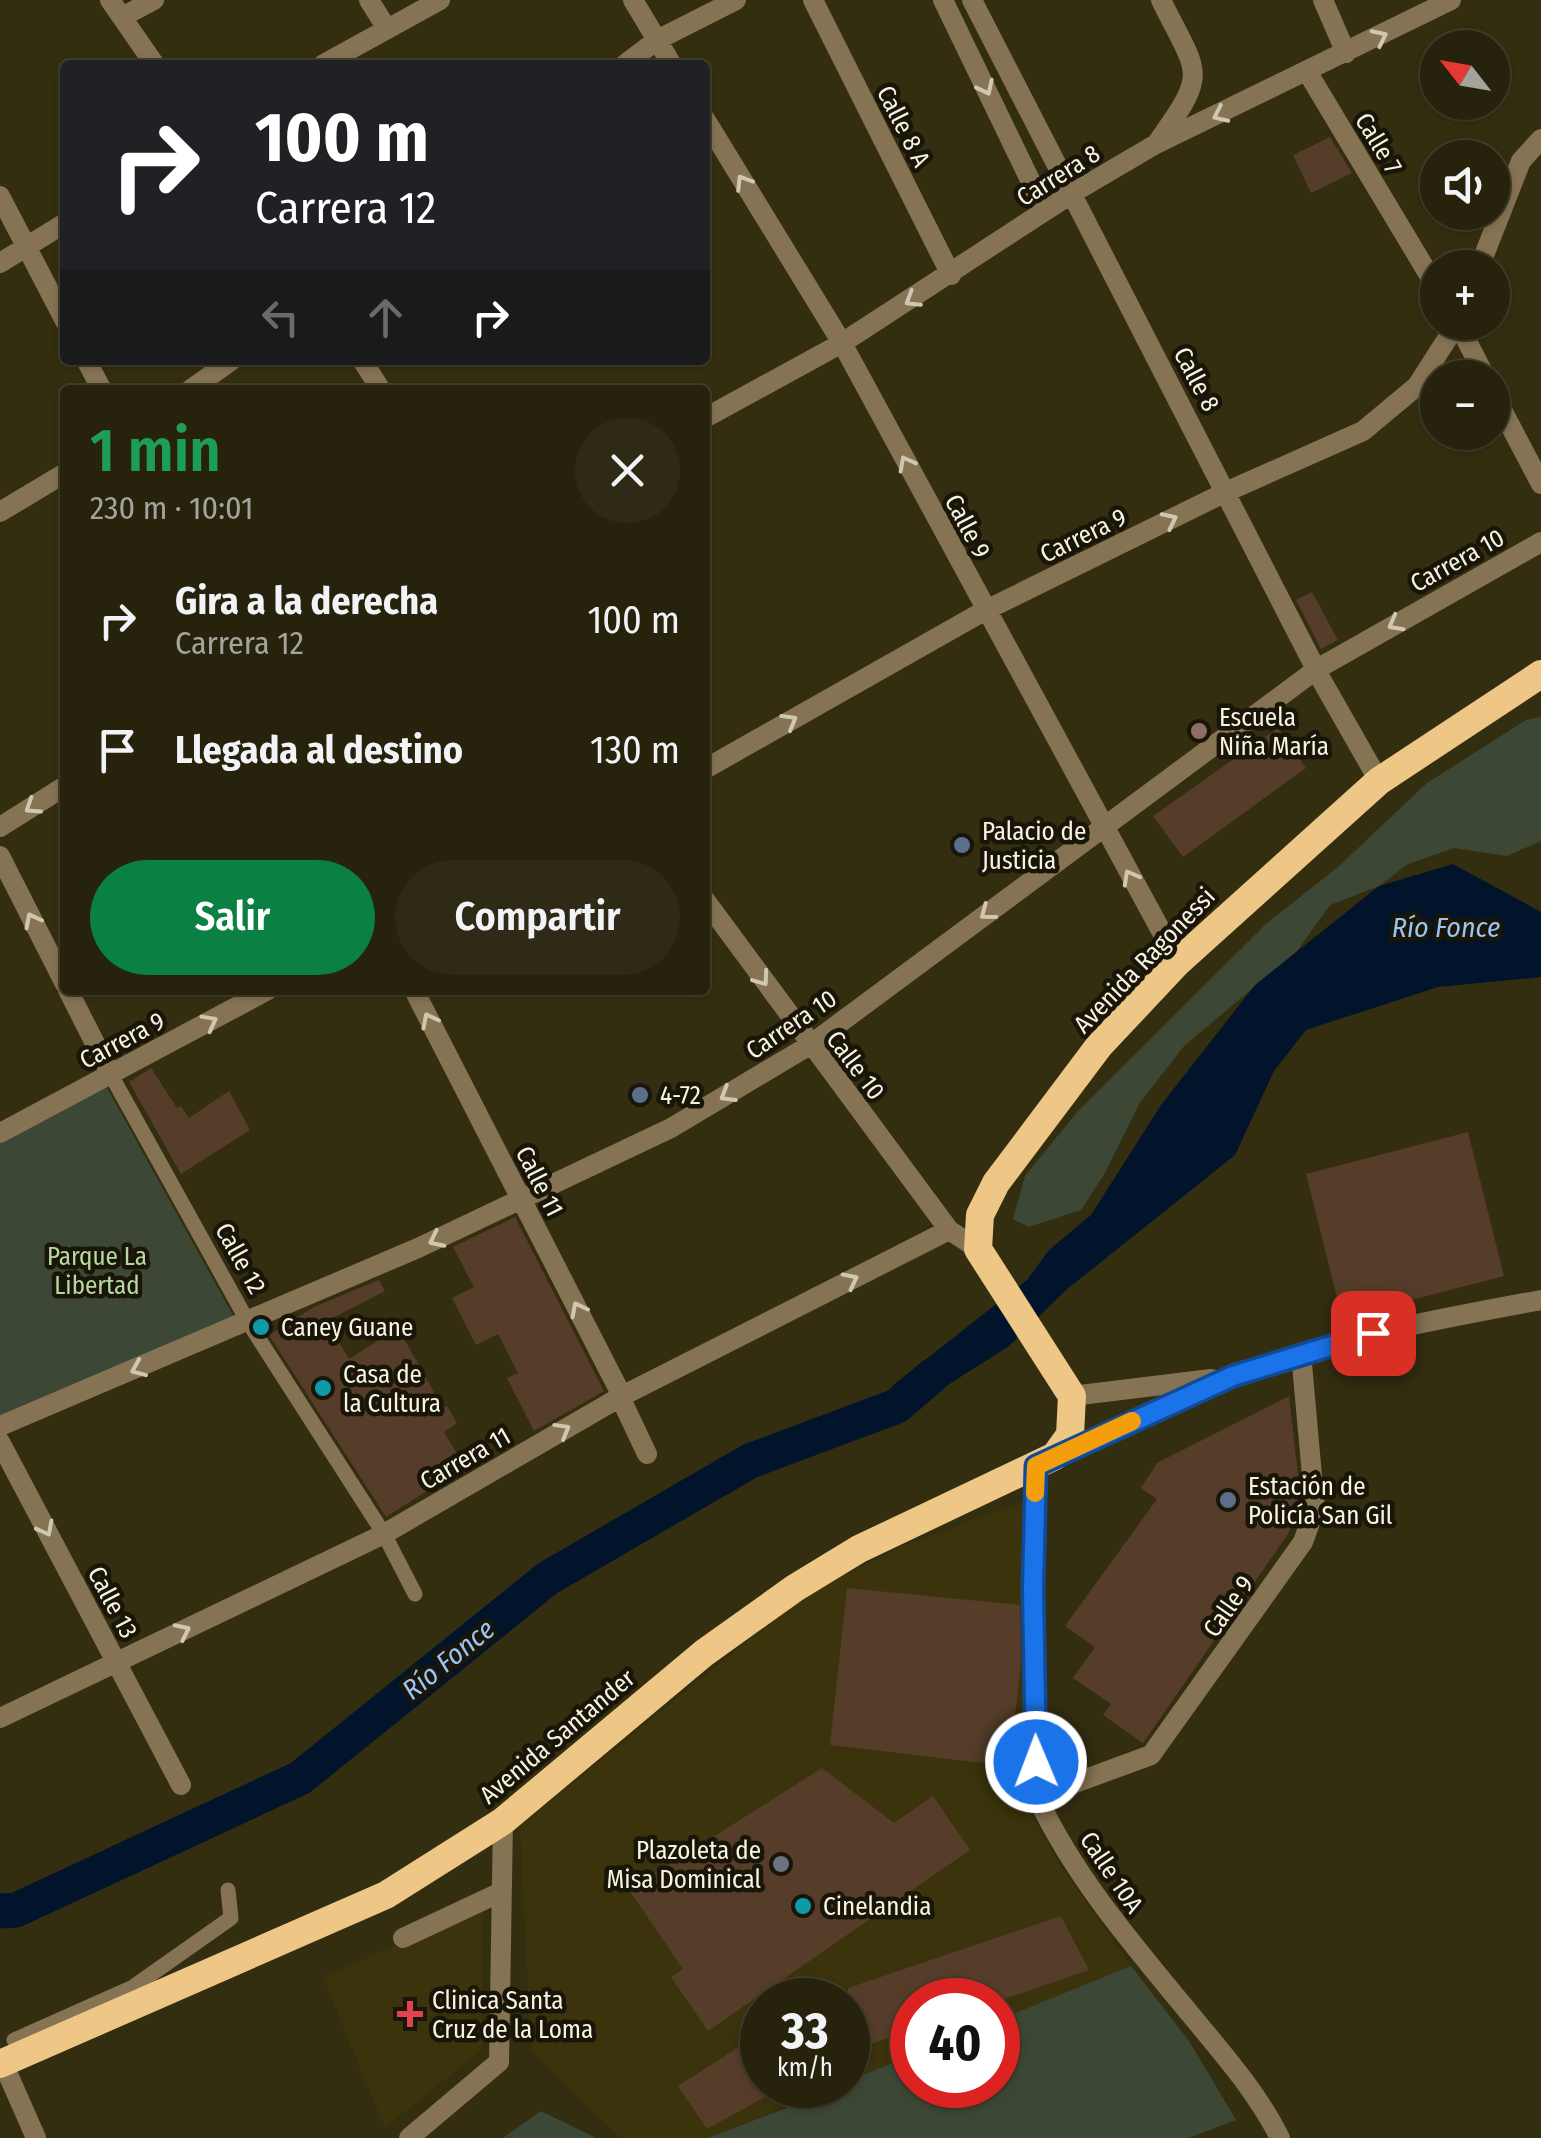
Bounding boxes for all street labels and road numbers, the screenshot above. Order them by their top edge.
street label: Calle 8 A [870,81,936,172]
street label: Calle 7 [1348,108,1408,179]
street label: Carrera 8 [1011,139,1106,213]
street label: Calle 8 [1167,342,1225,417]
street label: Calle 9 [938,489,996,563]
street label: Carrera 9 [1036,502,1131,570]
street label: Carrera 10 [1405,523,1510,599]
street label: Avenida Ragonessi [1068,882,1222,1040]
street label: Carrera 10 [741,984,843,1066]
street label: Carrera 9 [75,1006,170,1076]
street label: Calle 10 [820,1025,891,1106]
street label: Calle 11 [509,1141,569,1222]
street label: Calle 12 [208,1218,272,1299]
street label: Carrera 11 [415,1421,516,1497]
street label: Calle 13 [81,1562,143,1643]
street label: Calle 9 [1197,1570,1261,1643]
street label: Avenida Santander [474,1663,642,1810]
street label: Calle 10A [1073,1826,1149,1919]

